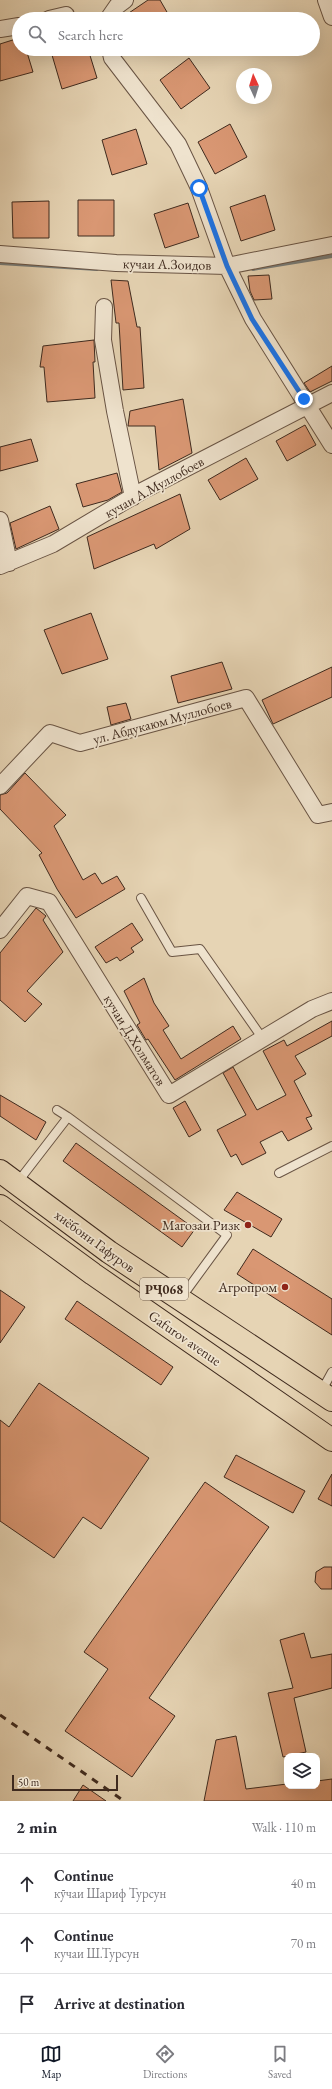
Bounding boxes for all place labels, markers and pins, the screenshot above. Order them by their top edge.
place label: Магозаи Ризк [162,1216,240,1234]
marker: Магозаи Ризк [243,1220,253,1230]
place label: Агропром [217,1278,277,1296]
marker: Агропром [280,1282,290,1292]

